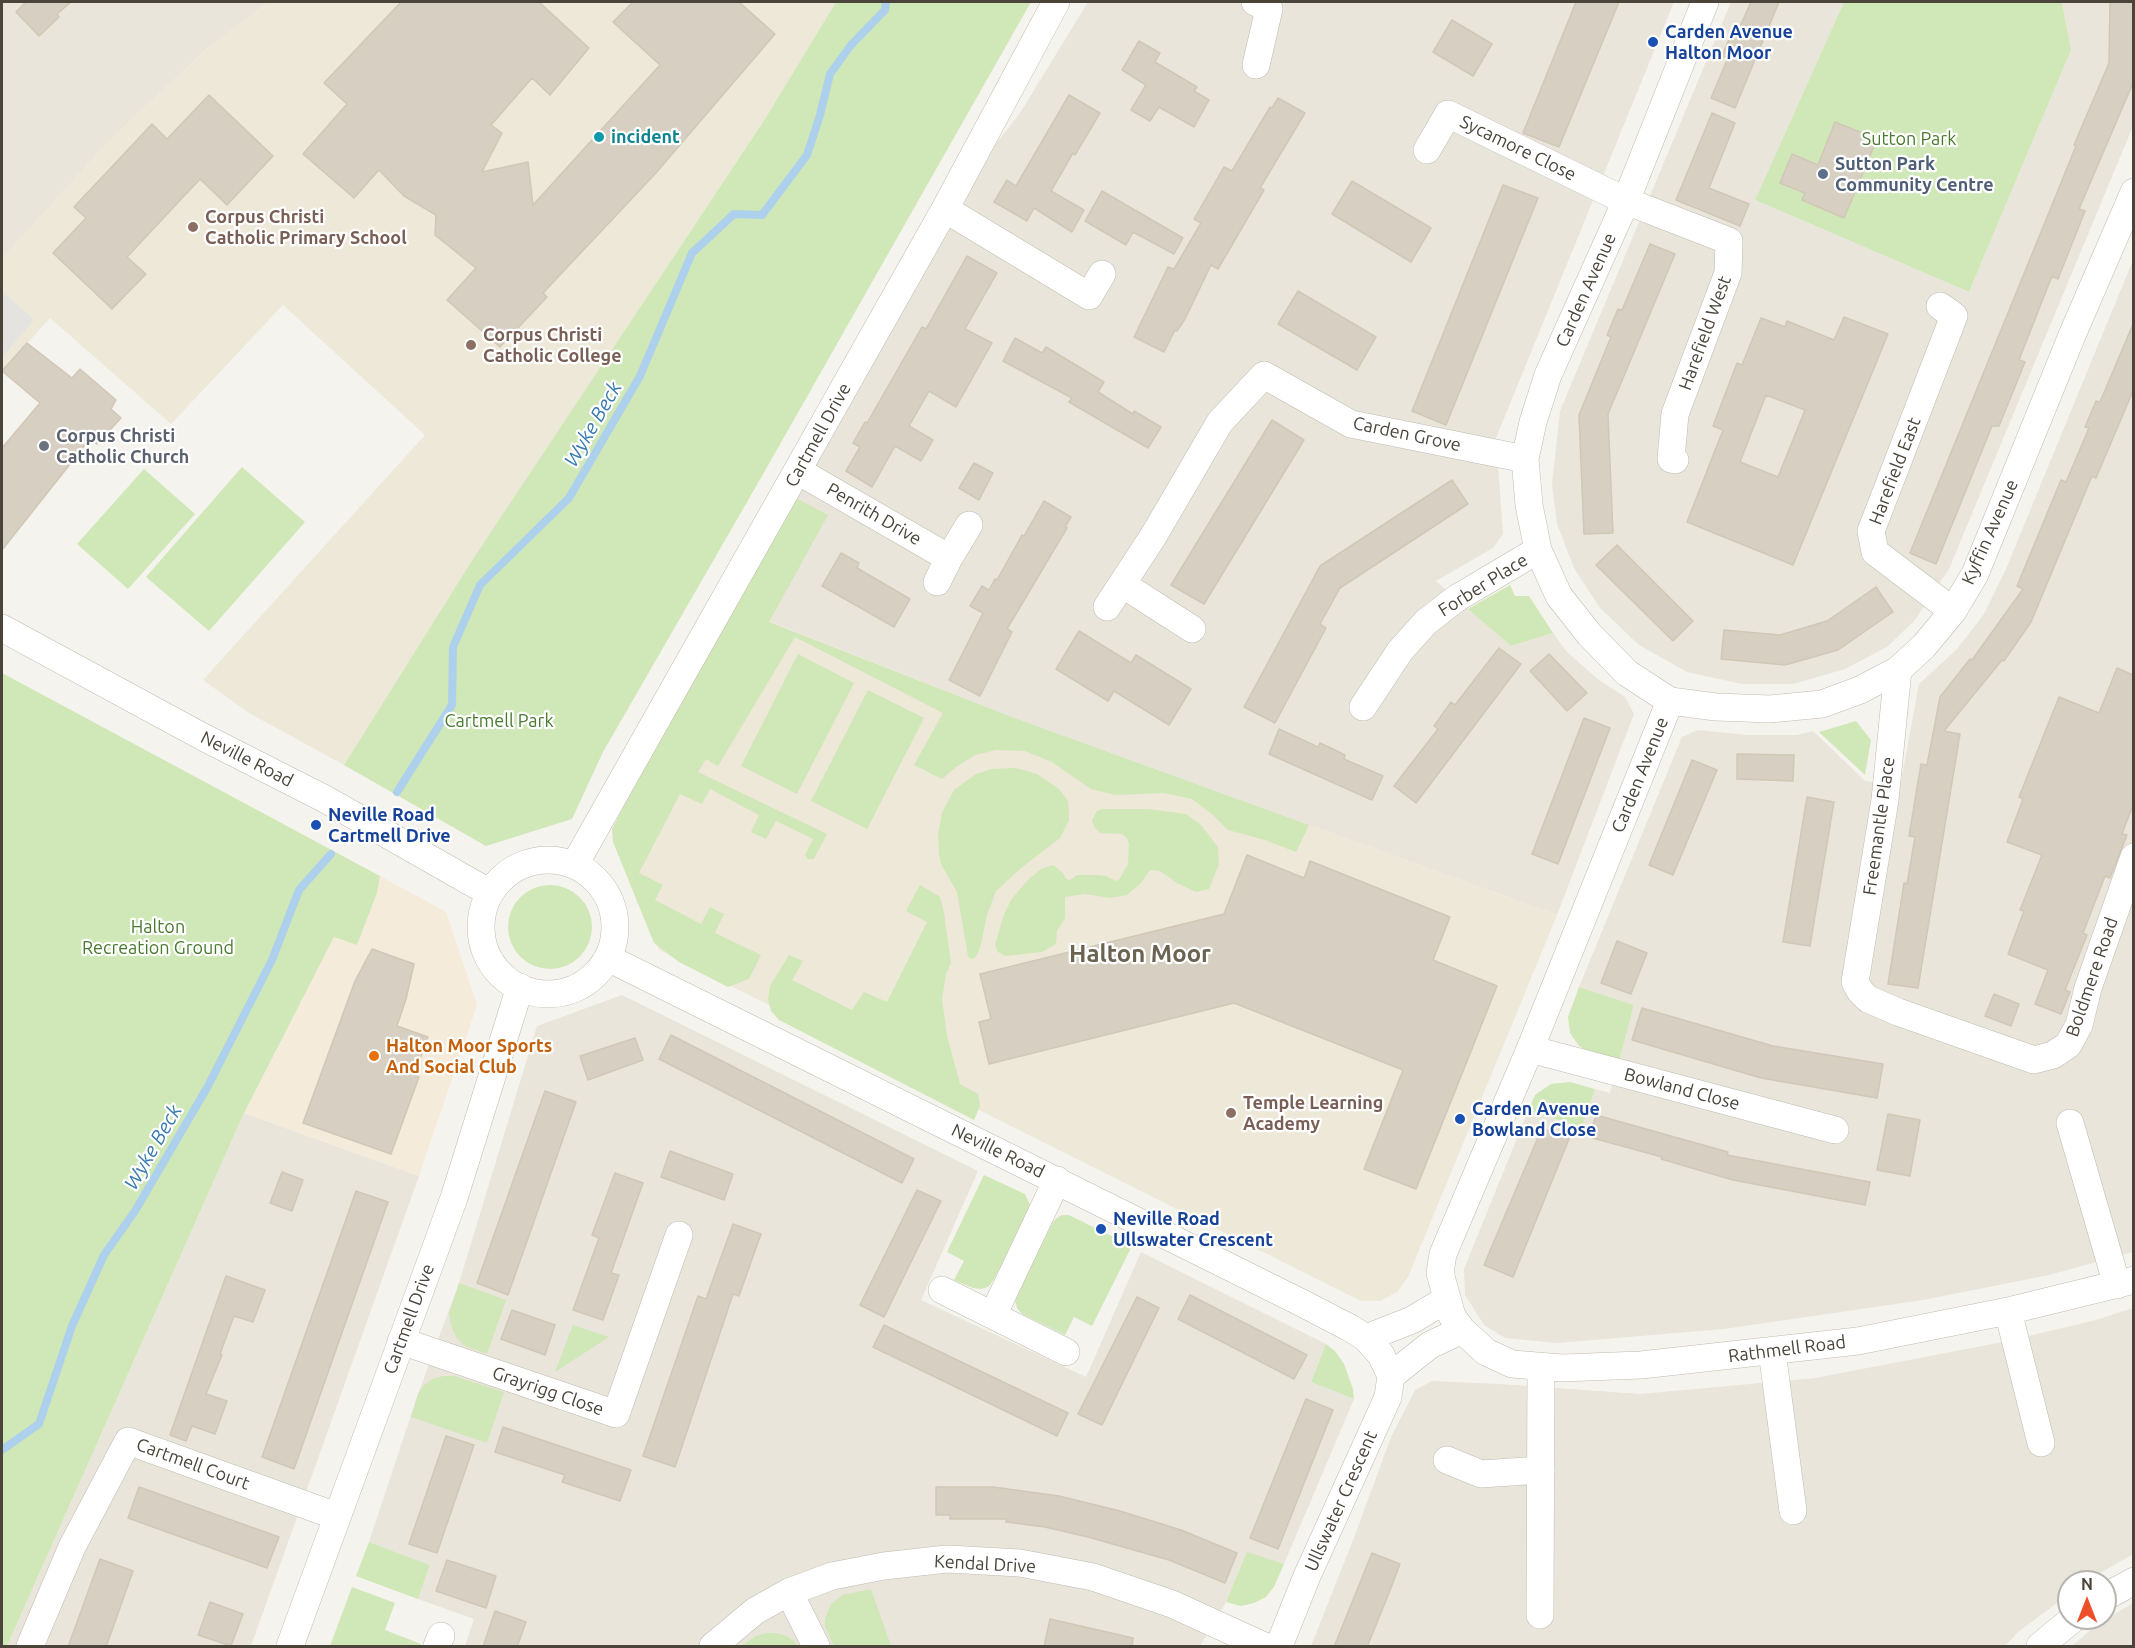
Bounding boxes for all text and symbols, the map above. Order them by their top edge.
place label: Carden Avenue Halton Moor [1665,21,1793,63]
marker: Carden Avenue Halton Moor [1646,35,1660,49]
street label: Sycamore Close [1456,111,1580,185]
place label: incident [611,126,680,148]
park label: Sutton Park [1862,128,1956,150]
marker: incident [592,130,606,144]
place label: Sutton Park Community Centre [1835,153,1994,195]
marker: Sutton Park Community Centre [1816,167,1830,181]
place label: Corpus Christi Catholic Primary School [205,206,407,248]
marker: Corpus Christi Catholic Primary School [186,220,200,234]
street label: Carden Avenue [1551,230,1621,350]
street label: Harefield West [1674,273,1736,393]
place label: Corpus Christi Catholic College [483,324,622,366]
marker: Corpus Christi Catholic College [464,338,478,352]
water label: Wyke Beck [559,377,627,471]
street label: Cartmell Drive [780,379,856,491]
street label: Carden Grove [1351,412,1463,456]
street label: Harefield East [1865,414,1925,528]
place label: Corpus Christi Catholic Church [56,425,189,468]
marker: Corpus Christi Catholic Church [37,439,51,453]
street label: Kyffin Avenue [1957,476,2023,588]
street label: Penrith Drive [823,478,925,550]
street label: Forber Place [1434,549,1532,621]
park label: Cartmell Park [445,710,553,732]
street label: Carden Avenue [1607,714,1673,836]
street label: Neville Road [197,726,297,792]
street label: Freemantle Place [1859,755,1899,897]
place label: Neville Road Cartmell Drive [328,804,451,846]
marker: Neville Road Cartmell Drive [309,818,323,832]
street label: Boldmere Road [2061,914,2123,1040]
park label: Halton Recreation Ground [82,916,234,958]
district label: Halton Moor [1069,940,1211,968]
place label: Halton Moor Sports And Social Club [386,1035,552,1078]
marker: Halton Moor Sports And Social Club [367,1049,381,1063]
street label: Bowland Close [1622,1063,1742,1115]
place label: Temple Learning Academy [1243,1092,1383,1134]
place label: Carden Avenue Bowland Close [1472,1098,1600,1140]
water label: Wyke Beck [119,1100,187,1194]
marker: Temple Learning Academy [1224,1106,1238,1120]
marker: Carden Avenue Bowland Close [1453,1112,1467,1126]
street label: Neville Road [948,1119,1048,1183]
place label: Neville Road Ullswater Crescent [1113,1208,1273,1250]
marker: Neville Road Ullswater Crescent [1094,1222,1108,1236]
street label: Cartmell Drive [379,1261,439,1377]
street label: Rathmell Road [1727,1331,1847,1367]
street label: Grayrigg Close [489,1362,607,1420]
street label: Ullswater Crescent [1300,1427,1382,1575]
street label: Cartmell Court [133,1434,253,1494]
street label: Kendal Drive [933,1551,1037,1577]
north arrow [2057,1570,2117,1630]
text: N [2081,1575,2093,1593]

